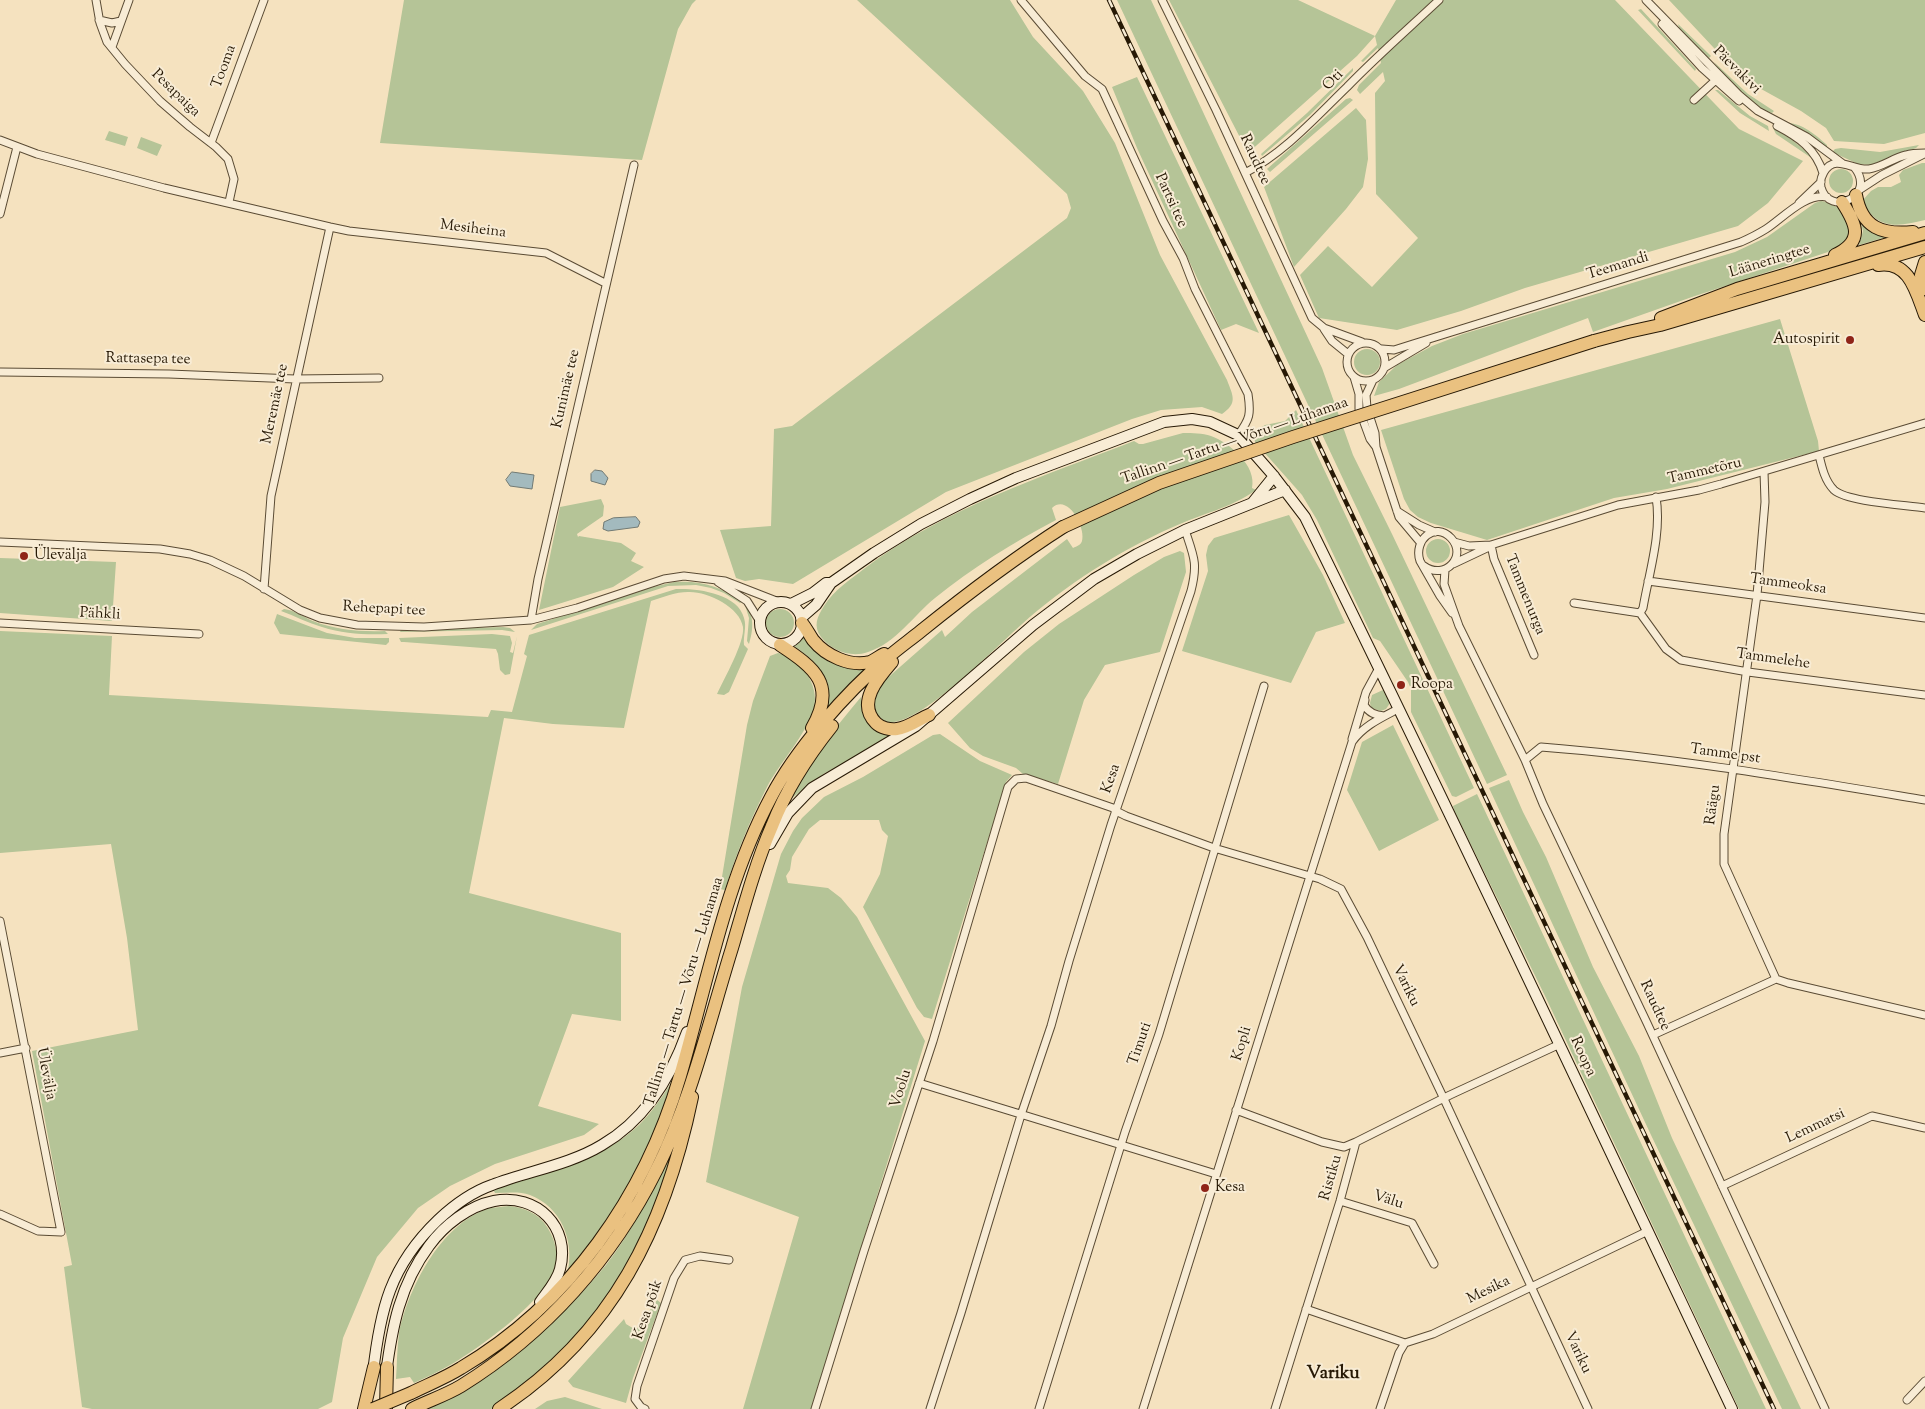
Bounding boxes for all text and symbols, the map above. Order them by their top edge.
street label: Tooma [209,43,241,91]
street label: Päevakivi [1708,43,1764,99]
street label: Pesapaiga [147,66,203,122]
street label: Oti [1320,67,1348,95]
street label: Raudtee [1235,132,1273,188]
street label: Partsi tee [1150,171,1190,231]
street label: Mesiheina [439,217,507,243]
street label: Lääneringtee [1727,241,1813,283]
street label: Teemandi [1585,249,1651,285]
place label: Autospirit [1773,331,1840,349]
marker: Autospirit [1844,334,1856,346]
street label: Kunimäe tee [549,348,585,430]
street label: Rattasepa tee [105,350,191,370]
street label: Meremäe tee [259,362,293,446]
street label: Tallinn — Tartu — Võru — Luhamaa [1119,395,1351,489]
street label: Tammetõru [1666,455,1744,489]
place label: Ülevälja [34,547,87,565]
marker: Ülevälja [18,550,30,562]
street label: Tammenurga [1500,552,1548,638]
street label: Tammeoksa [1749,571,1827,599]
street label: Rehepapi tee [342,599,426,621]
street label: Pähkli [79,605,121,625]
street label: Tammelehe [1735,646,1811,674]
place label: Roopa [1411,676,1453,694]
marker: Roopa [1395,679,1407,691]
street label: Tamme pst [1689,741,1761,769]
street label: Kesa [1099,762,1125,796]
street label: Räägu [1703,784,1725,826]
street label: Tallinn — Tartu — Võru — Luhamaa [641,875,729,1109]
street label: Variku [1387,962,1423,1010]
street label: Raudtee [1635,978,1673,1034]
street label: Timuti [1125,1020,1157,1068]
street label: Kopli [1229,1025,1257,1063]
street label: Roopa [1565,1034,1599,1080]
street label: Ülevälja [31,1046,59,1102]
street label: Voolu [887,1067,917,1111]
street label: Lemmatsi [1784,1106,1848,1148]
street label: Ristiku [1317,1153,1347,1203]
place label: Kesa [1215,1179,1245,1197]
marker: Kesa [1199,1182,1211,1194]
street label: Välu [1371,1188,1405,1214]
street label: Mesika [1464,1273,1514,1309]
street label: Kesa põik [630,1278,668,1342]
street label: Variku [1559,1329,1595,1377]
district label: Variku [1306,1364,1360,1386]

